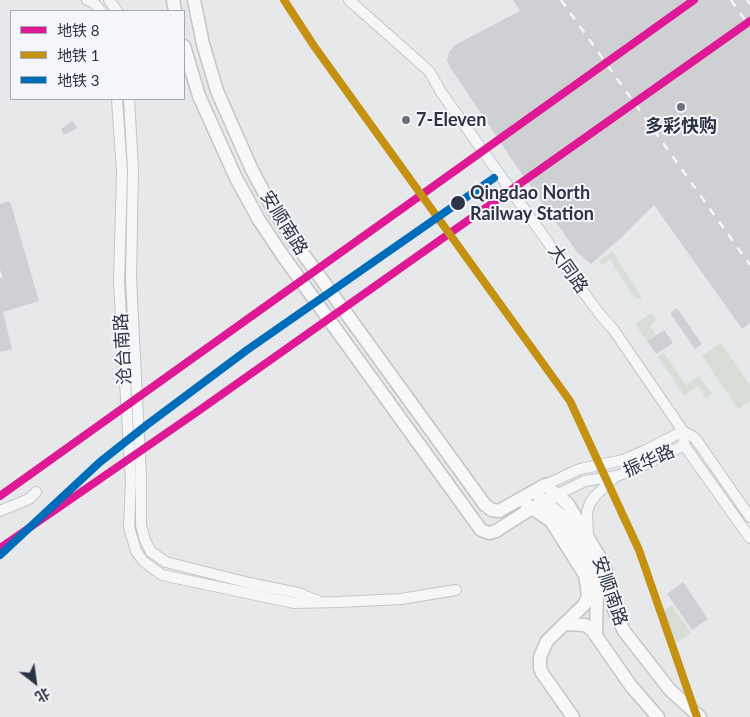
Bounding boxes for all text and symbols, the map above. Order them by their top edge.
legend [10,10,185,100]
text: 地铁 8 [57,21,100,39]
text: 地铁 1 [57,46,100,64]
text: 地铁 3 [57,71,100,89]
marker: 多彩快购 [675,101,687,113]
place label: 7-Eleven [416,109,486,131]
marker: 7-Eleven [400,114,412,126]
place label: 多彩快购 [645,115,717,137]
place label: Qingdao North Railway Station [470,182,594,224]
street label: 安顺南路 [256,187,312,259]
marker: Qingdao North Railway Station [449,194,467,212]
street label: 大同路 [544,241,592,297]
street label: 沧台南路 [110,312,136,386]
street label: 振华路 [620,440,678,482]
street label: 安顺南路 [588,553,632,629]
north arrow [10,657,60,707]
text: 北 [32,685,53,706]

